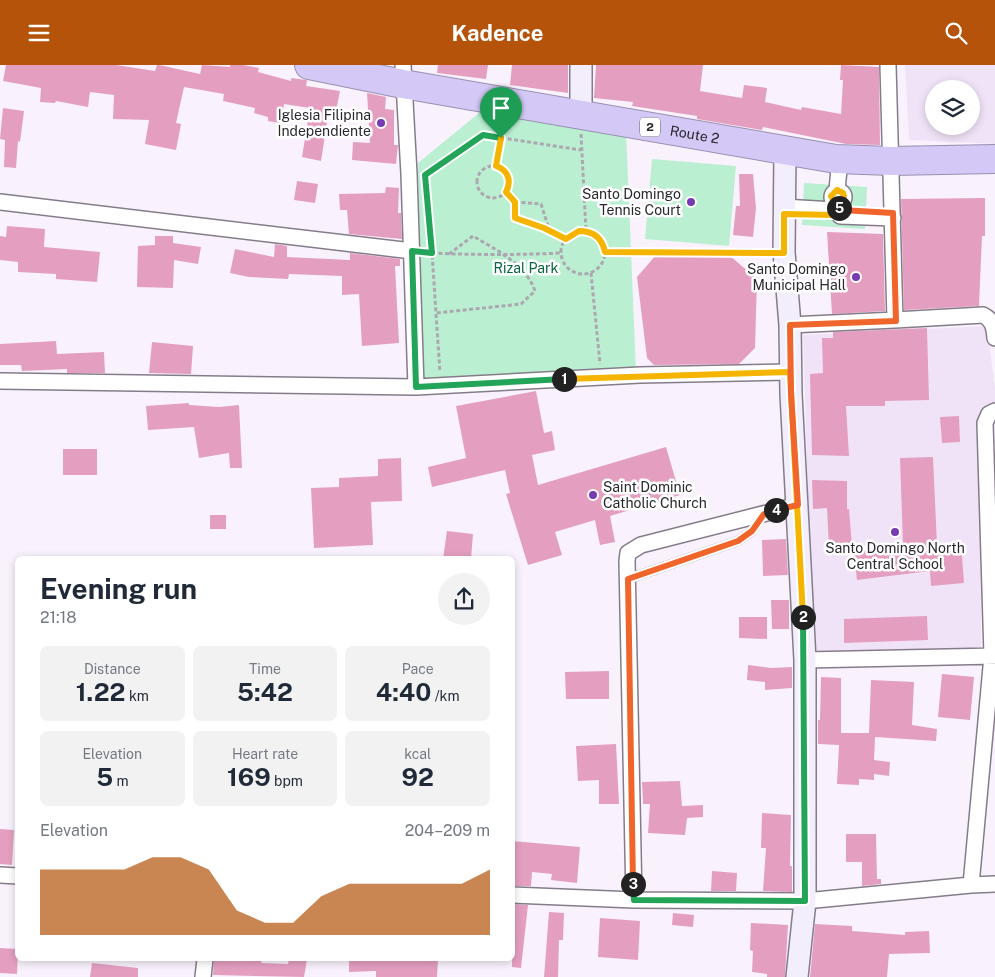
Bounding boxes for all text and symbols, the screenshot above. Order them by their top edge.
icon: menu [25,19,53,47]
icon: search [942,19,970,47]
text: Kadence [452,20,543,46]
map controls [925,80,980,135]
button: layers [925,80,980,135]
pin [480,87,522,138]
icon: arrive [487,94,515,122]
place label: Iglesia Filipina Independiente [278,107,371,139]
marker: Iglesia Filipina Independiente [375,117,387,129]
road number: 2 [640,117,660,137]
street label: Route 2 [669,122,721,147]
place label: Santo Domingo Tennis Court [582,186,681,218]
pin: 5 [826,195,852,221]
marker: Santo Domingo Tennis Court [685,196,697,208]
text: 5 [835,200,844,216]
park label: Rizal Park [494,260,559,276]
place label: Santo Domingo Municipal Hall [747,261,846,293]
marker: Santo Domingo Municipal Hall [850,271,862,283]
pin: 1 [552,367,576,391]
text: 1 [562,371,568,387]
place label: Saint Dominic Catholic Church [603,479,707,511]
marker: Saint Dominic Catholic Church [587,489,599,501]
pin: 4 [764,497,788,523]
text: 4 [772,502,781,518]
marker: Santo Domingo North Central School [889,526,901,538]
place label: Santo Domingo North Central School [825,540,965,572]
text: Evening run [40,572,197,605]
button: share [438,573,490,625]
pin: 2 [790,605,816,629]
text: 21:18 [40,608,77,627]
text: 2 [799,609,808,625]
text: Distance [84,661,141,677]
text: Time [249,661,281,677]
text: Pace [402,661,434,677]
text: 1.22 [76,677,125,707]
text: 5:42 [237,677,293,707]
text: 4:40 [376,677,431,707]
text: km [125,688,149,704]
text: /km [431,688,460,704]
text: Elevation [83,746,142,762]
text: Heart rate [232,746,298,762]
text: kcal [404,746,431,762]
text: 5 [96,762,113,792]
text: 169 [227,762,271,792]
text: 92 [401,762,434,792]
text: m [113,773,129,789]
text: bpm [271,773,303,789]
text: Elevation [40,821,108,840]
text: 204–209 m [405,821,490,840]
pin: 3 [620,871,646,897]
text: 3 [629,876,638,892]

